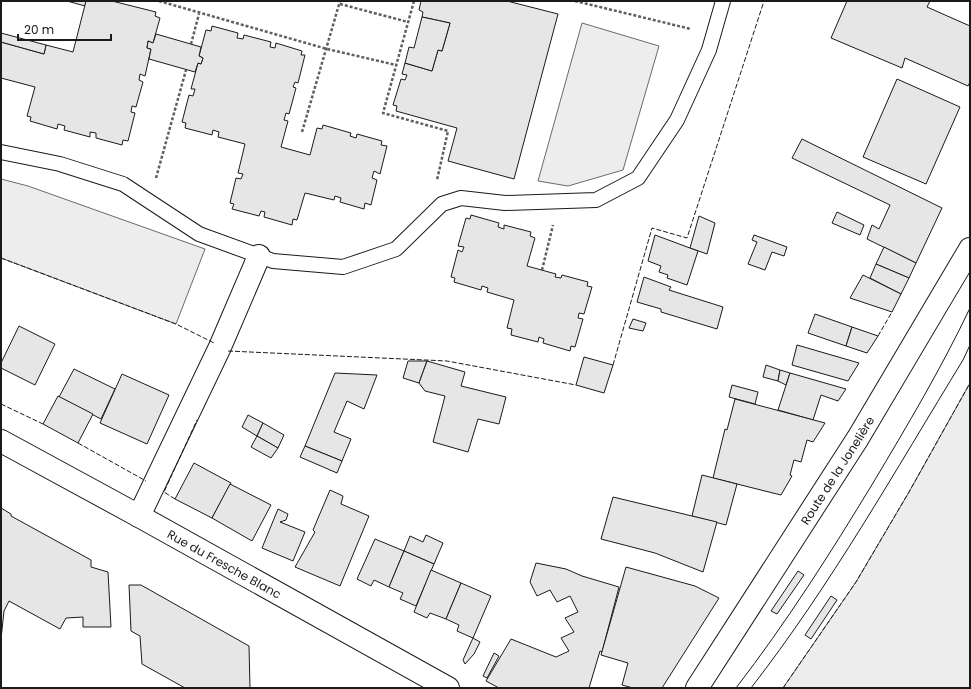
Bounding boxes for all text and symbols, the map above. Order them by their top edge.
scale bar [18,16,111,42]
text: 20 m [24,21,54,38]
street label: Route de la Jonelière [796,413,878,528]
street label: Rue du Fresche Blanc [165,525,285,602]

